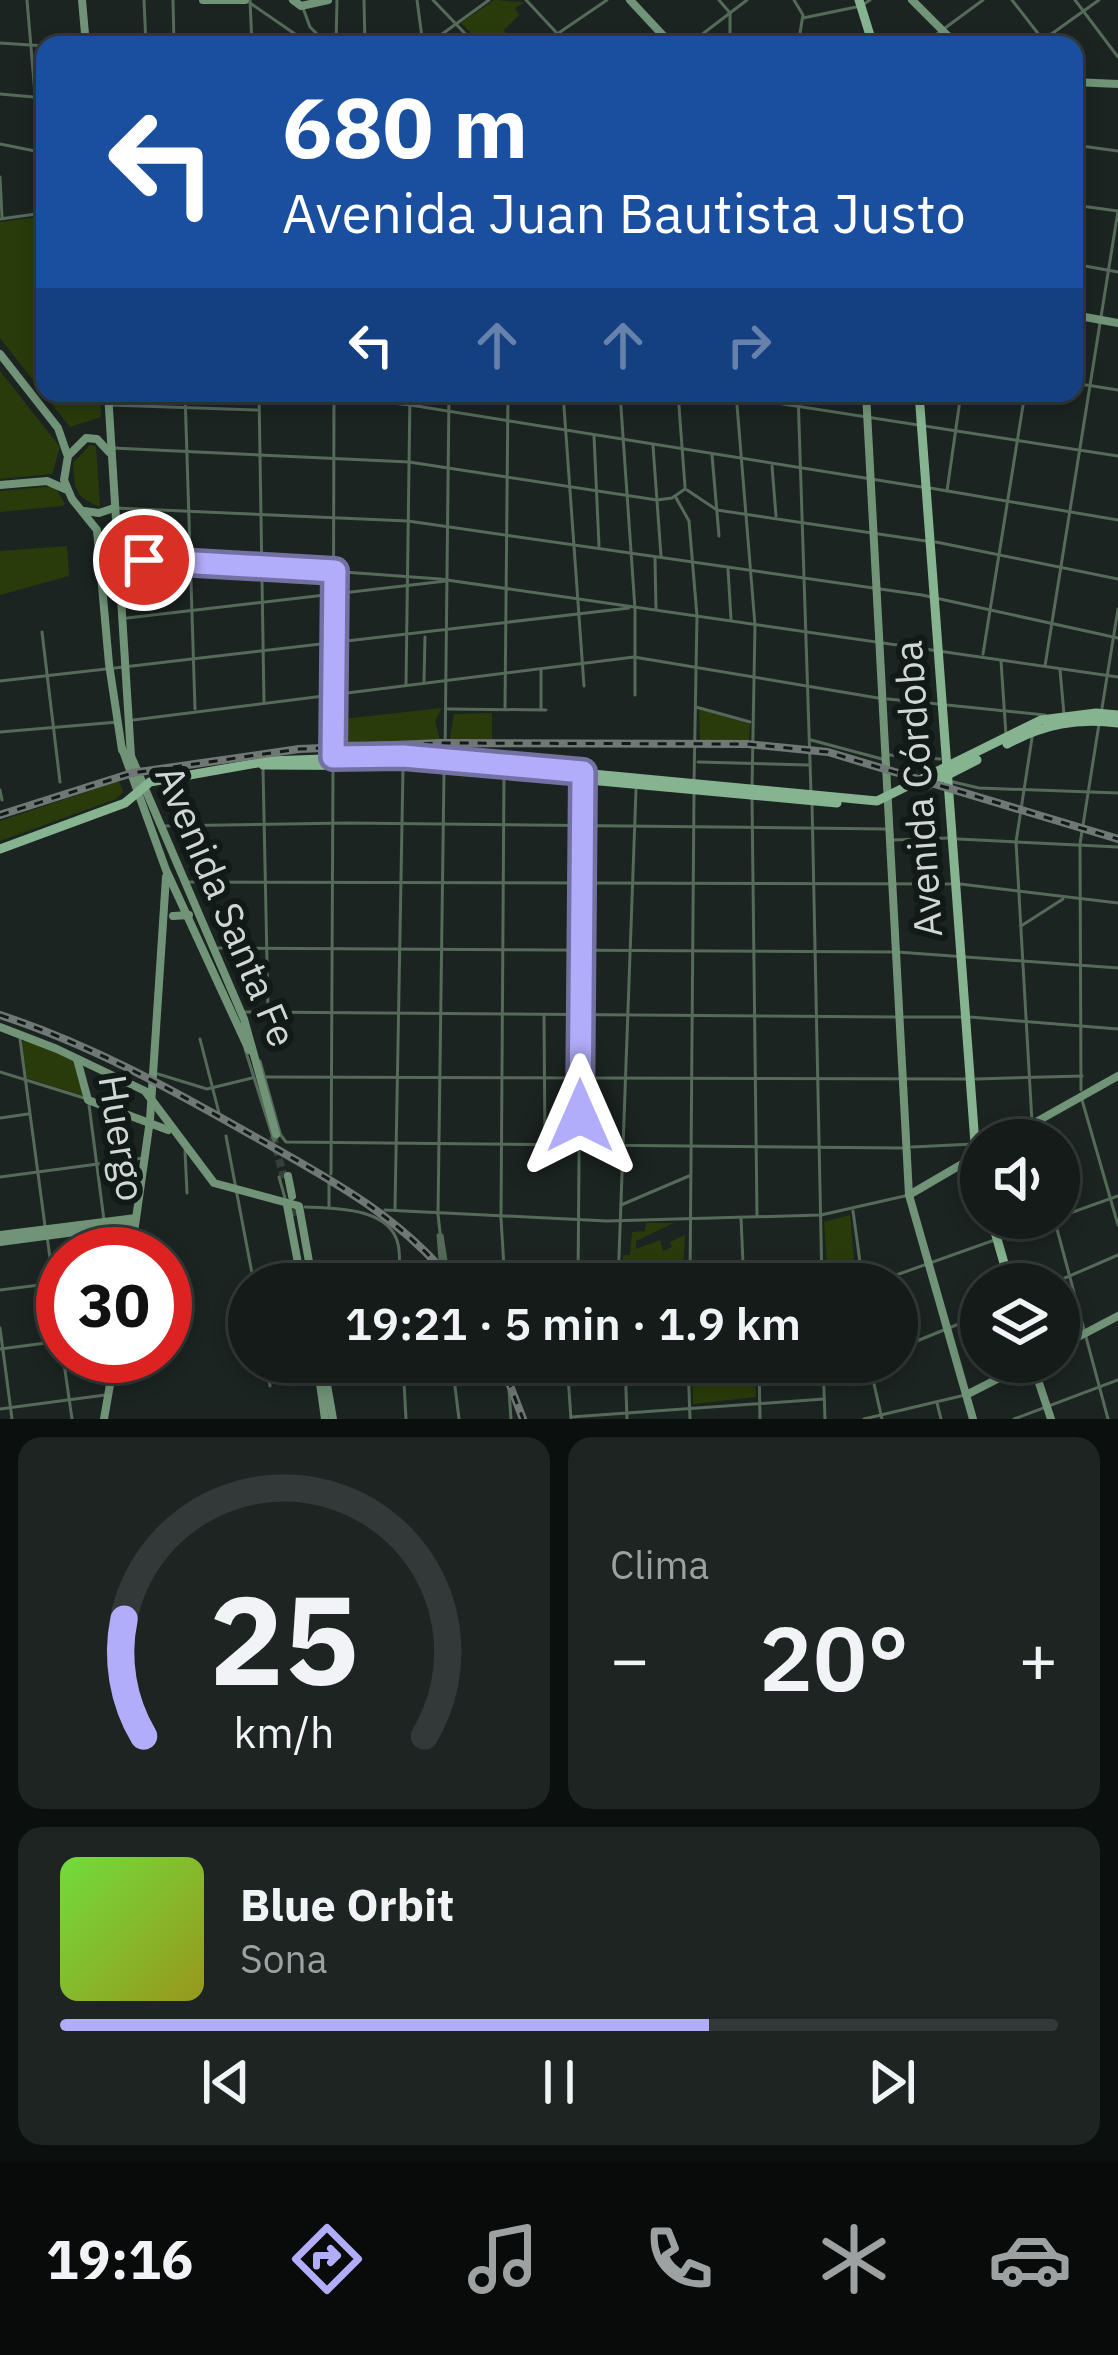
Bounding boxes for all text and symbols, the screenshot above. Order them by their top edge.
text: 680 m [282,72,528,181]
icon: left [84,84,240,240]
text: Avenida Juan Bautista Justo [282,178,966,248]
icon: left [338,312,404,378]
icon: ahead [464,312,530,378]
icon: ahead [590,312,656,378]
icon: right [716,312,782,378]
pin [93,509,195,611]
icon: arrive [111,527,177,593]
street label: Avenida Córdoba [882,639,953,939]
street label: Avenida Santa Fe [144,757,309,1054]
position arrow [517,1053,643,1179]
street label: Huergo [87,1071,158,1205]
map controls [960,1119,1080,1383]
button: sound [960,1119,1080,1239]
speed limit sign: 30 [36,1227,192,1383]
button: layers [960,1263,1080,1383]
text: 19:21 · 5 min · 1.9 km [345,1294,801,1352]
text: Clima [610,1539,709,1590]
text: 25 [209,1557,359,1719]
text: 20° [759,1599,909,1716]
text: − [610,1615,650,1701]
text: + [1018,1615,1058,1701]
text: km/h [234,1704,334,1760]
text: Blue Orbit [240,1875,454,1933]
text: Sona [240,1933,327,1984]
icon: previous [193,2049,259,2115]
icon: pause [526,2049,592,2115]
icon: next [859,2049,925,2115]
icon: directions [285,2217,369,2301]
icon: music [461,2217,545,2301]
icon: phone [637,2217,721,2301]
icon: climate [812,2217,896,2301]
icon: car [988,2217,1072,2301]
text: 19:16 [46,2224,193,2294]

